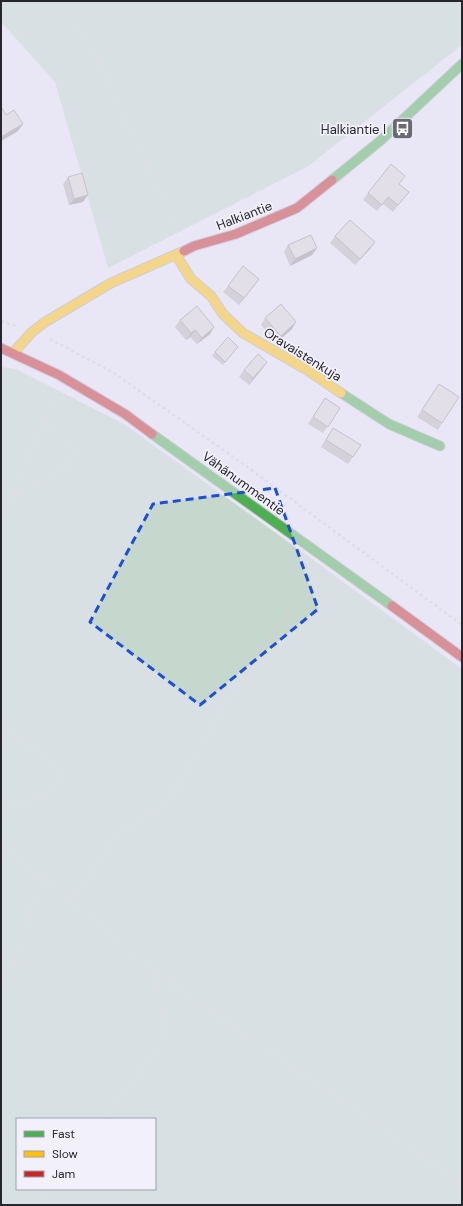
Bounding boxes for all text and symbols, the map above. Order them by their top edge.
bus stop icon: Halkiantie I [389,116,415,142]
place label: Halkiantie I [321,121,386,138]
street label: Halkiantie [214,197,275,234]
street label: Oravaistenkuja [261,324,345,385]
street label: Vähänummentie [199,448,288,519]
legend [16,1118,156,1190]
text: Fast [52,1126,75,1142]
text: Slow [52,1146,78,1162]
text: Jam [52,1166,75,1182]

